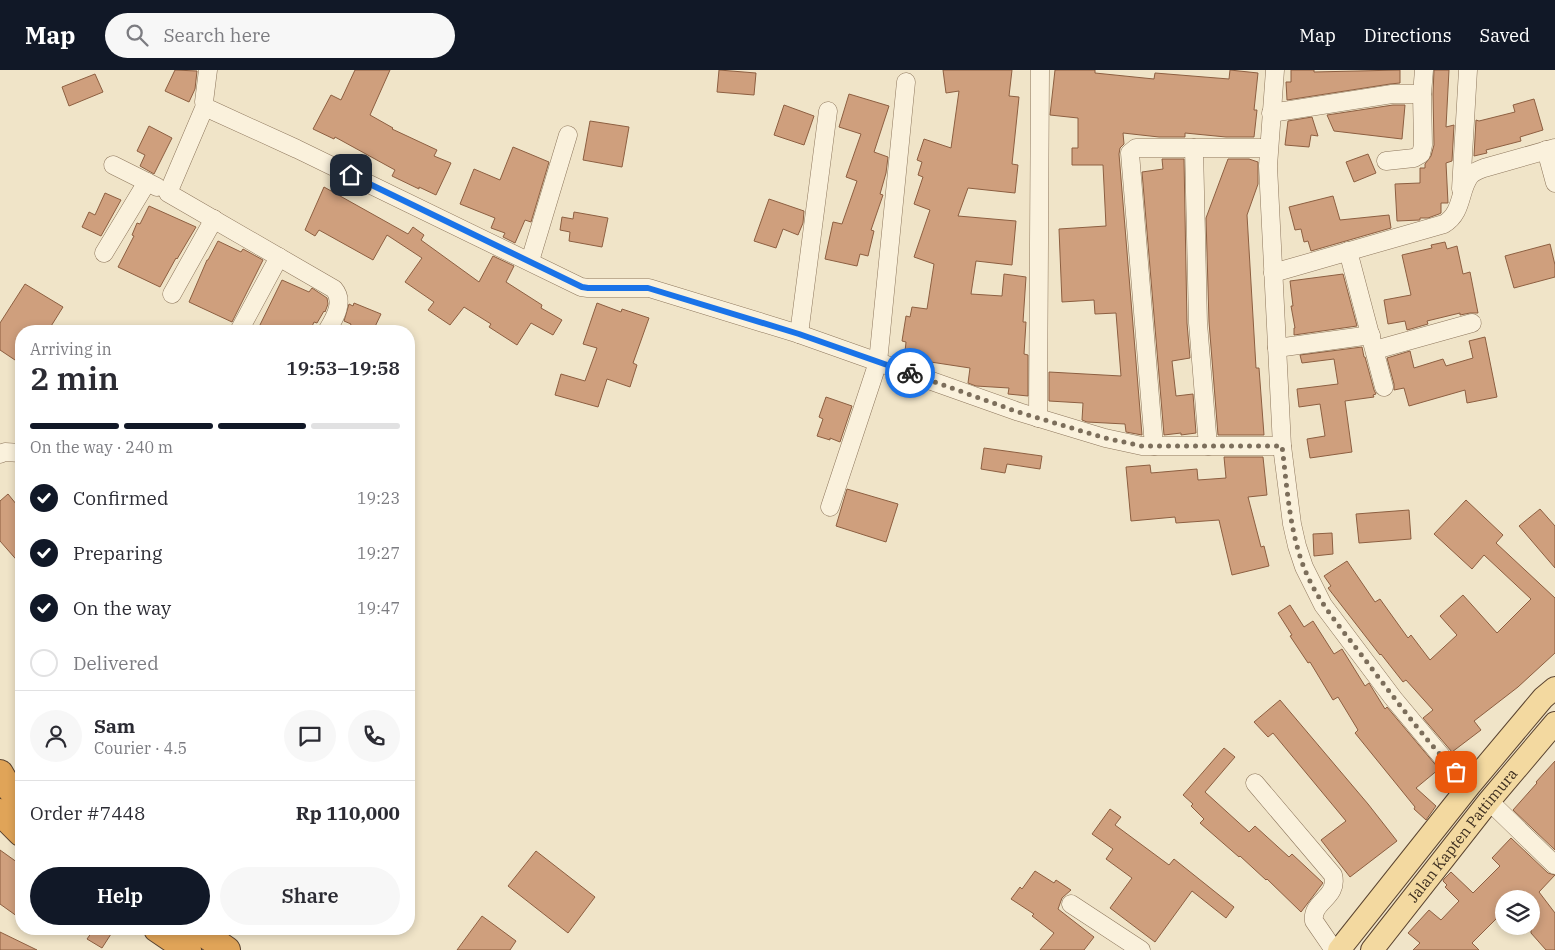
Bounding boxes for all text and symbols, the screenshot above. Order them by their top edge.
search box [105,13,455,58]
text: Map [25,19,75,51]
icon: search [123,21,151,49]
text: Search here [163,23,270,47]
text: Map [1299,24,1336,47]
text: Directions [1364,24,1452,47]
text: Saved [1480,24,1530,47]
pin [330,154,372,196]
icon: home [337,161,365,189]
text: Arriving in [30,339,112,359]
courier [885,348,935,398]
text: 19:53–19:58 [286,356,400,380]
text: 2 min [30,357,119,399]
icon: bike [896,359,924,387]
text: On the way · 240 m [30,437,173,457]
icon: check [30,484,58,512]
text: Confirmed [73,486,168,510]
text: 19:23 [357,488,400,508]
icon: check [30,539,58,567]
text: Preparing [73,541,162,565]
text: 19:27 [357,543,400,563]
icon: check [30,594,58,622]
text: On the way [73,596,171,620]
text: 19:47 [357,598,400,618]
text: Delivered [73,651,159,675]
button: person [30,710,82,762]
button: chat [284,710,336,762]
button: phone [348,710,400,762]
text: Sam [94,714,135,738]
text: Courier · 4.5 [94,738,187,758]
pin [1435,751,1477,793]
icon: bag [1442,758,1470,786]
street label: Jalan Kapten Pattimura [1403,764,1521,906]
text: Order #7448 [30,801,145,825]
text: Rp 110,000 [296,801,400,825]
button: Help [30,867,210,925]
button: Share [220,867,400,925]
map controls [1495,890,1540,935]
button: layers [1495,890,1540,935]

